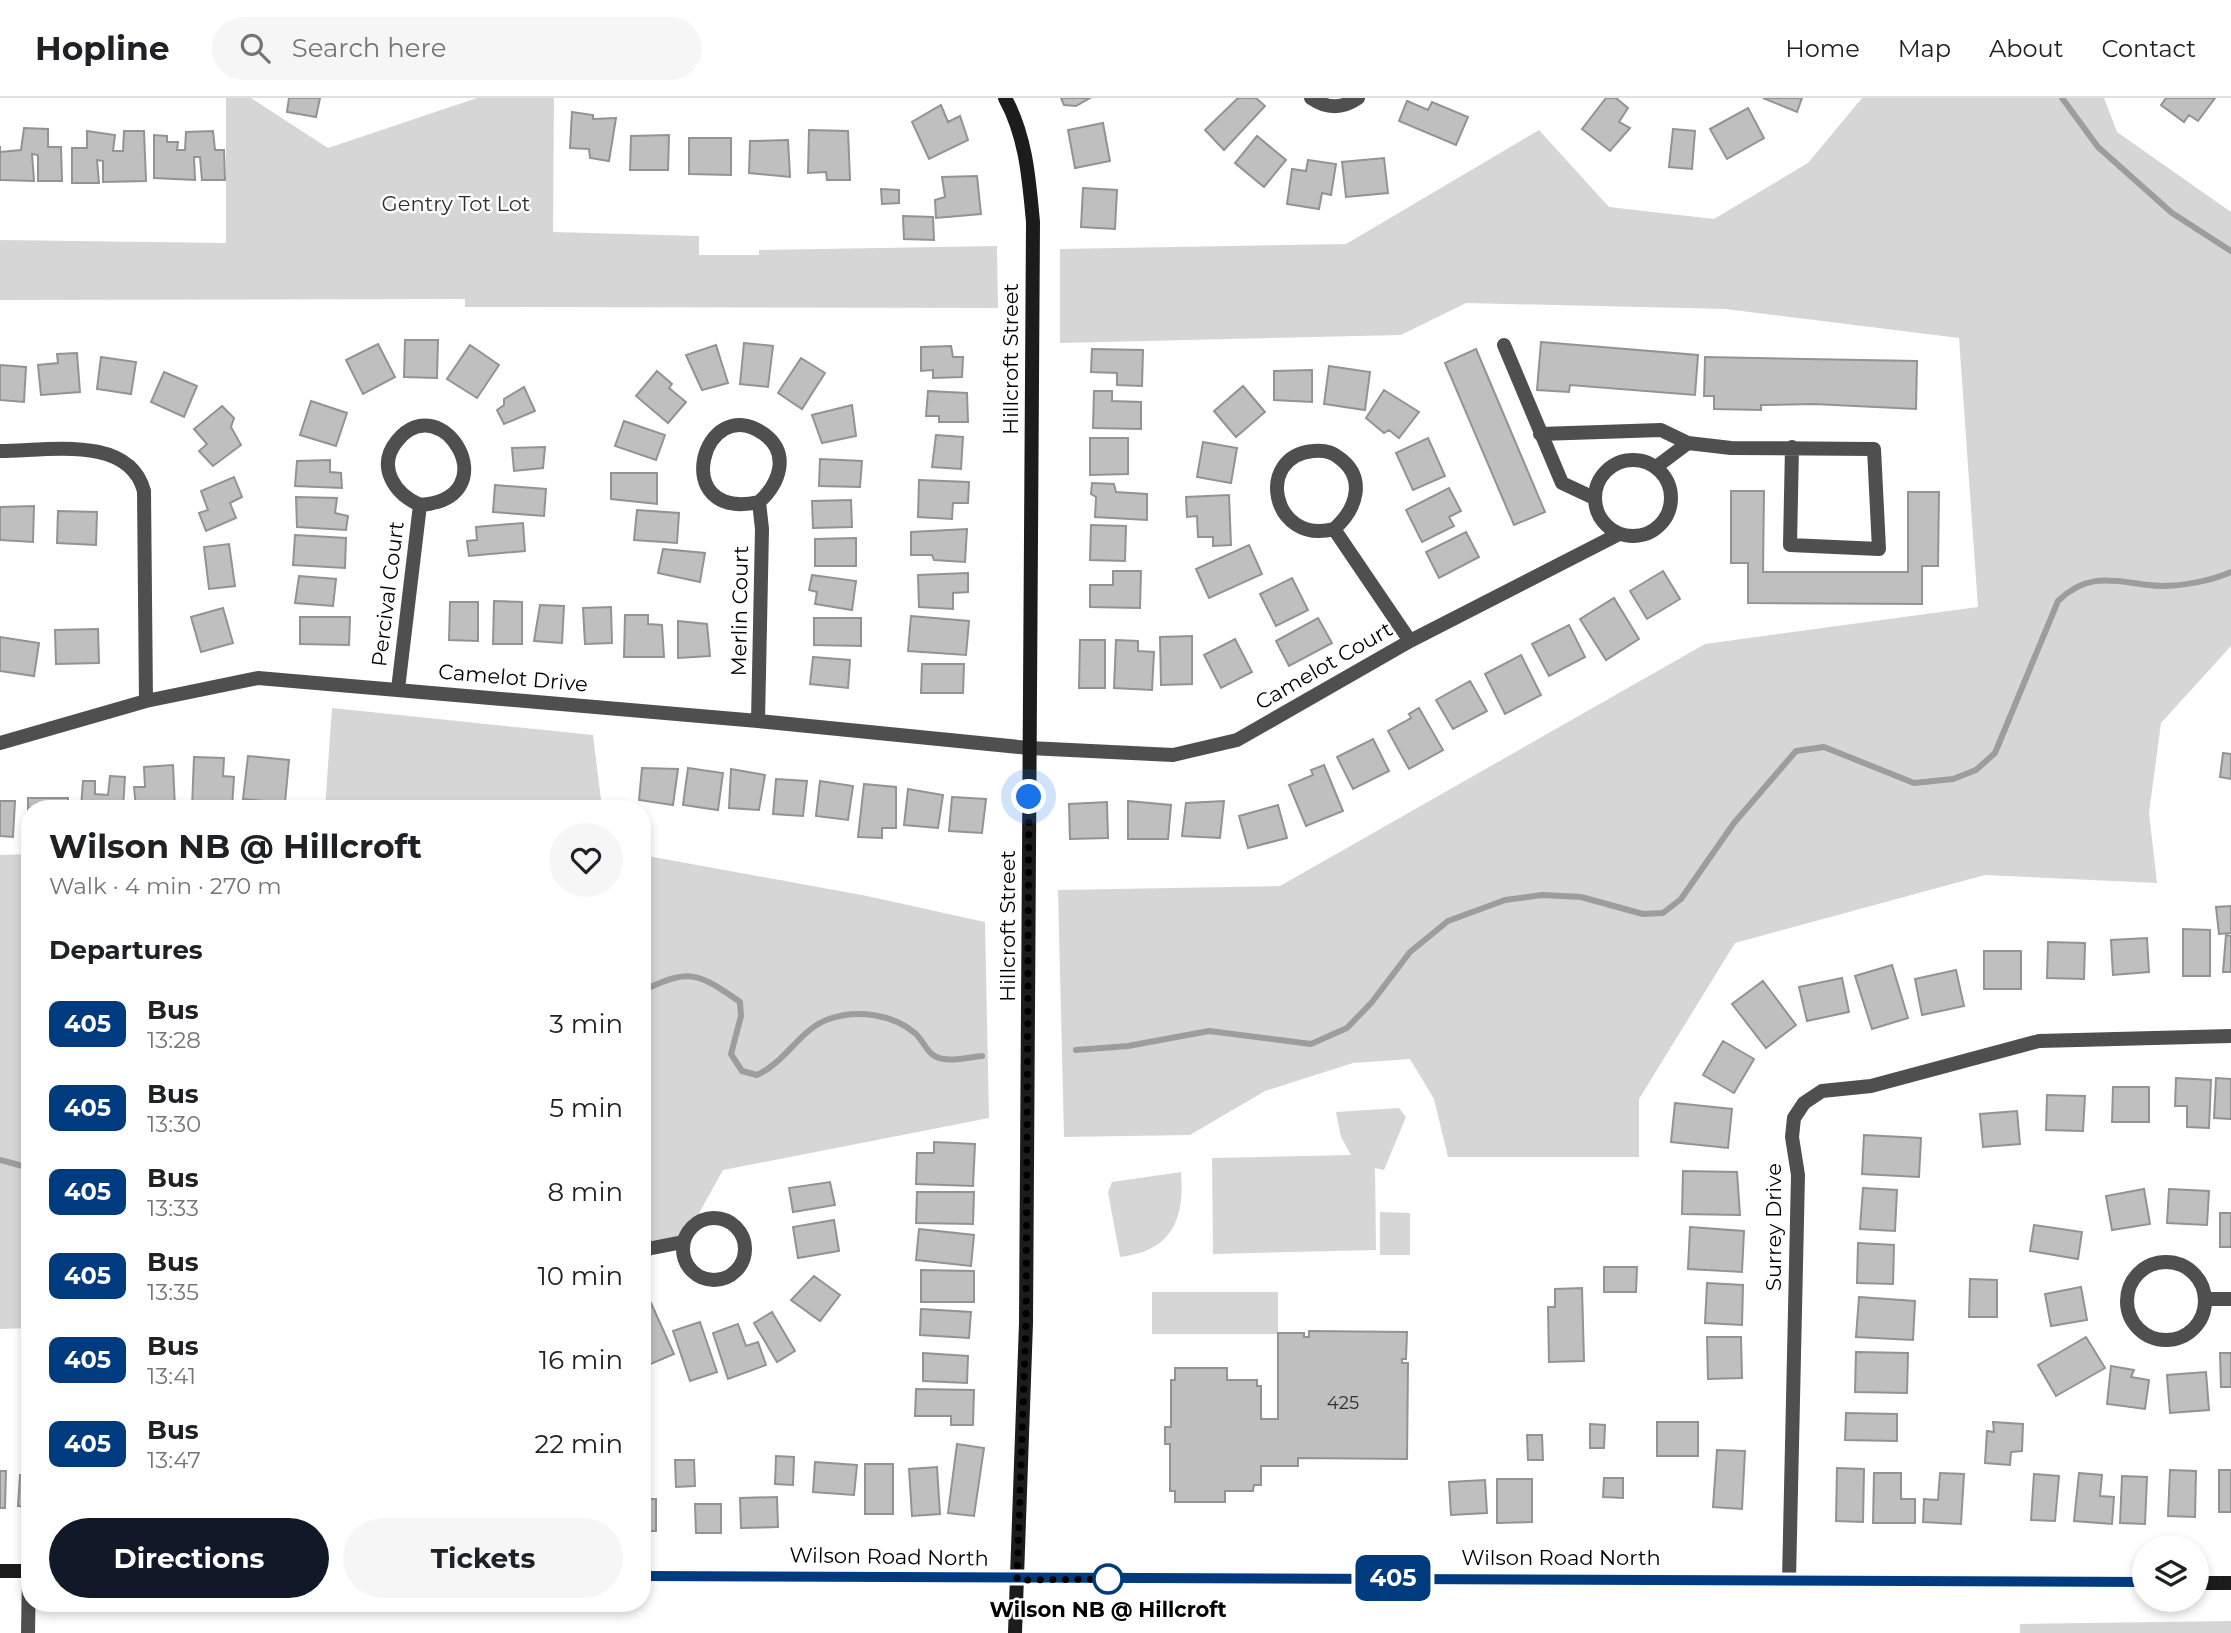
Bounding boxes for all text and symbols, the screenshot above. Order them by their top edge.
search box [212,17,702,80]
text: Hopline [35,28,170,68]
icon: search [236,29,274,67]
text: Search here [292,32,446,64]
text: Home [1785,34,1860,63]
text: Map [1898,34,1951,63]
text: About [1989,34,2063,63]
text: Contact [2101,34,2196,63]
park label: Gentry Tot Lot [382,191,530,216]
street label: Hillcroft Street [998,283,1023,435]
street label: Percival Court [366,520,409,668]
street label: Merlin Court [726,545,753,677]
street label: Camelot Court [1251,616,1397,715]
street label: Camelot Drive [437,659,589,696]
your location [1011,779,1046,814]
button: heart [549,823,623,897]
text: Wilson NB @ Hillcroft [49,826,422,866]
street label: Hillcroft Street [995,850,1020,1002]
text: Walk · 4 min · 270 m [49,872,282,900]
text: Departures [49,934,203,966]
text: Bus [147,994,199,1026]
text: 3 min [549,1008,623,1040]
text: 405 [64,1009,111,1038]
text: 13:28 [147,1026,201,1054]
text: Bus [147,1078,199,1110]
text: 5 min [549,1092,623,1124]
text: 405 [64,1093,111,1122]
text: 13:30 [147,1110,201,1138]
text: Bus [147,1162,199,1194]
street label: Surrey Drive [1761,1163,1786,1291]
text: 8 min [547,1176,623,1208]
text: 405 [64,1177,111,1206]
text: 13:33 [147,1194,199,1222]
text: Bus [147,1246,199,1278]
text: 10 min [537,1260,623,1292]
text: 405 [64,1261,111,1290]
text: 13:35 [147,1278,199,1306]
text: Bus [147,1330,199,1362]
text: 16 min [539,1344,623,1376]
text: 405 [64,1345,111,1374]
text: 13:41 [147,1362,196,1390]
house number: 425 [1327,1392,1359,1414]
text: Bus [147,1414,199,1446]
text: 22 min [534,1428,623,1460]
text: 405 [64,1429,111,1458]
text: 13:47 [147,1446,201,1474]
button: Directions [49,1518,329,1598]
button: Tickets [343,1518,623,1598]
map controls [2132,1535,2209,1612]
button: layers [2132,1535,2209,1612]
street label: Wilson Road North [789,1542,989,1571]
street label: Wilson Road North [1461,1545,1661,1570]
line badge: 405 [1353,1555,1433,1601]
text: 405 [1369,1563,1417,1592]
marker: Wilson NB @ Hillcroft [1093,1564,1123,1594]
place label: Wilson NB @ Hillcroft [989,1597,1227,1622]

